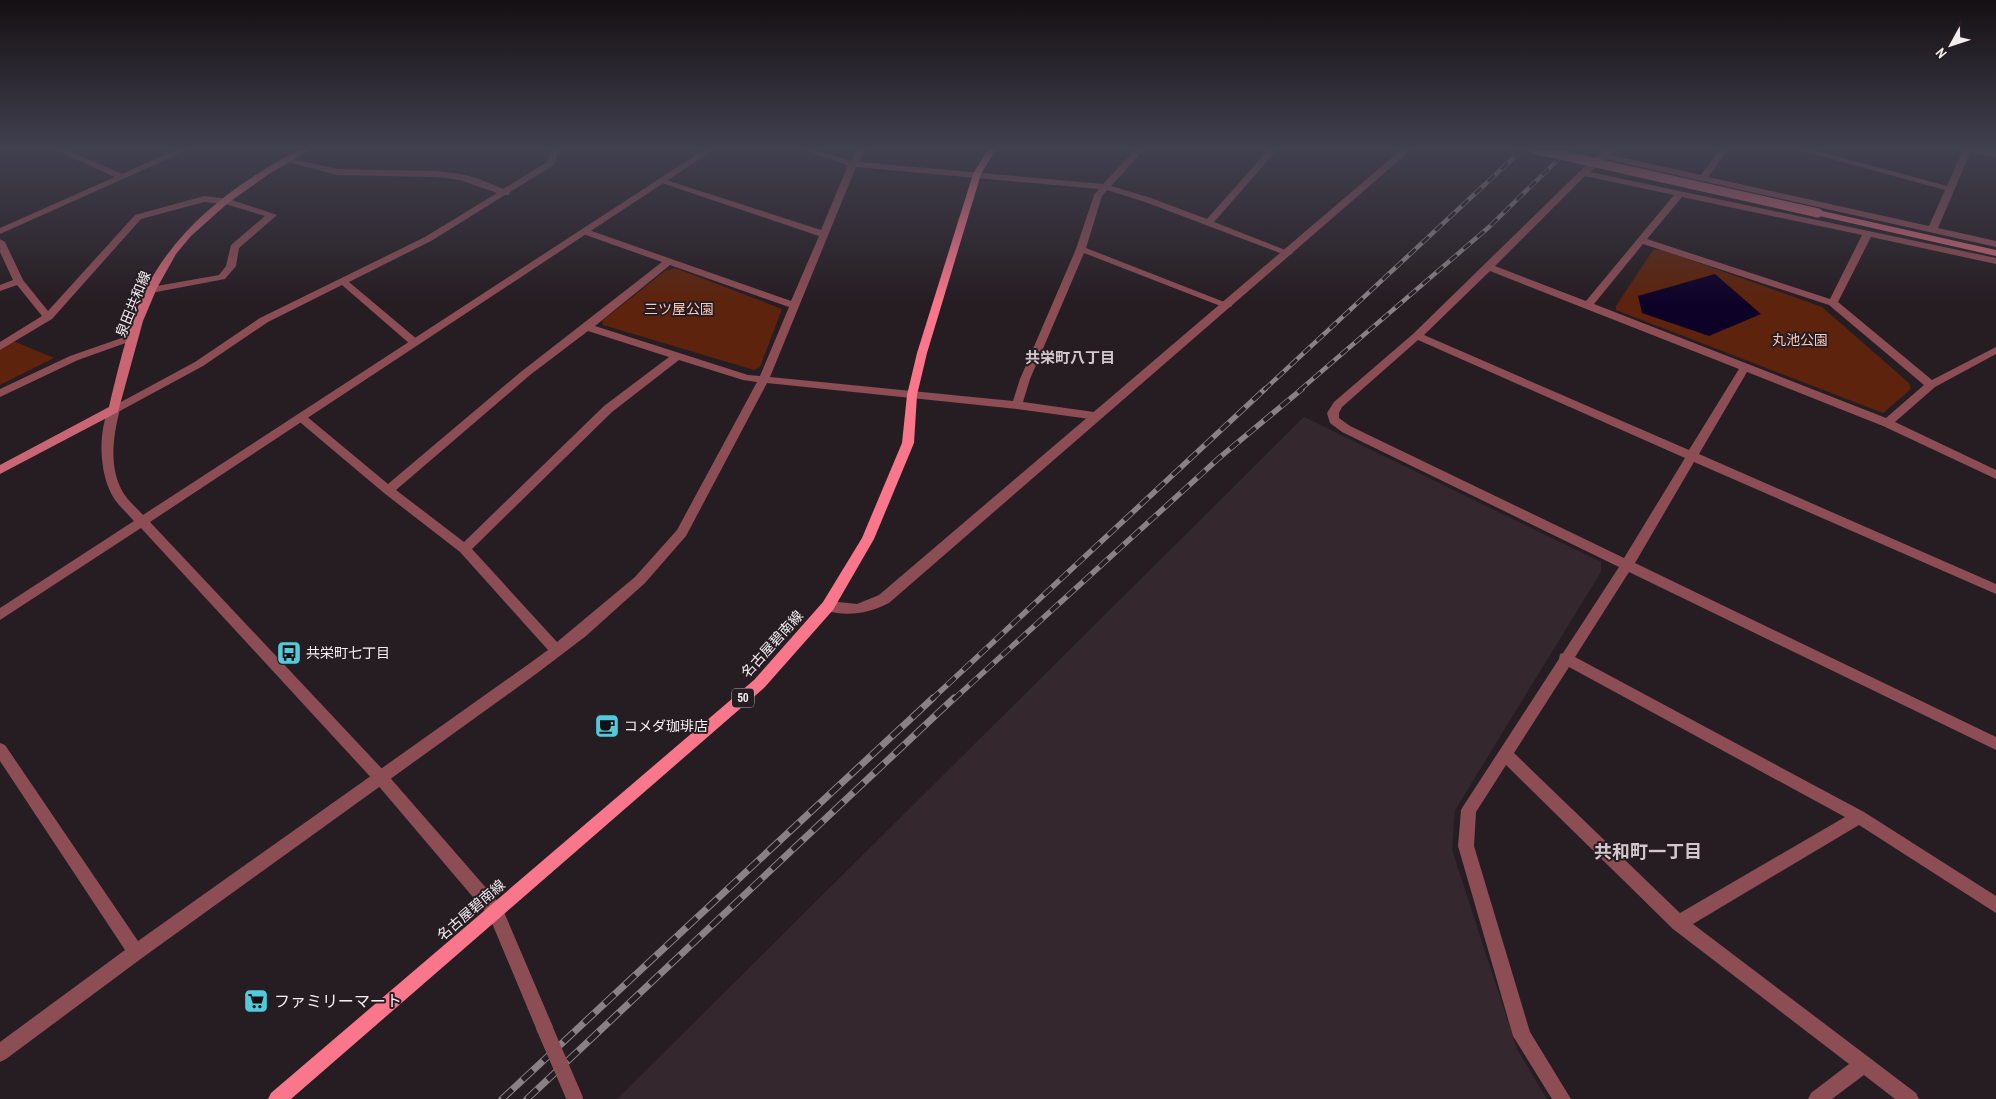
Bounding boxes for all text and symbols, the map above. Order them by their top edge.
north arrow [1926,20,1976,70]
text: N [1931,44,1951,62]
street label: 泉田共和線 [112,268,154,340]
park label: 三ツ屋公園 [644,300,714,318]
park label: 丸池公園 [1772,331,1828,349]
district label: 共栄町八丁目 [1025,347,1115,368]
street label: 名古屋碧南線 [737,607,807,681]
bus stop icon: 共栄町七丁目 [276,640,302,666]
place label: 共栄町七丁目 [306,644,390,662]
road number: 50 [732,688,754,708]
cafe icon: コメダ珈琲店 [594,713,620,739]
place label: コメダ珈琲店 [624,717,708,735]
district label: 共和町一丁目 [1594,839,1702,864]
street label: 名古屋碧南線 [433,876,509,944]
supermarket icon: ファミリーマート [243,988,269,1014]
place label: ファミリーマート [274,990,402,1012]

